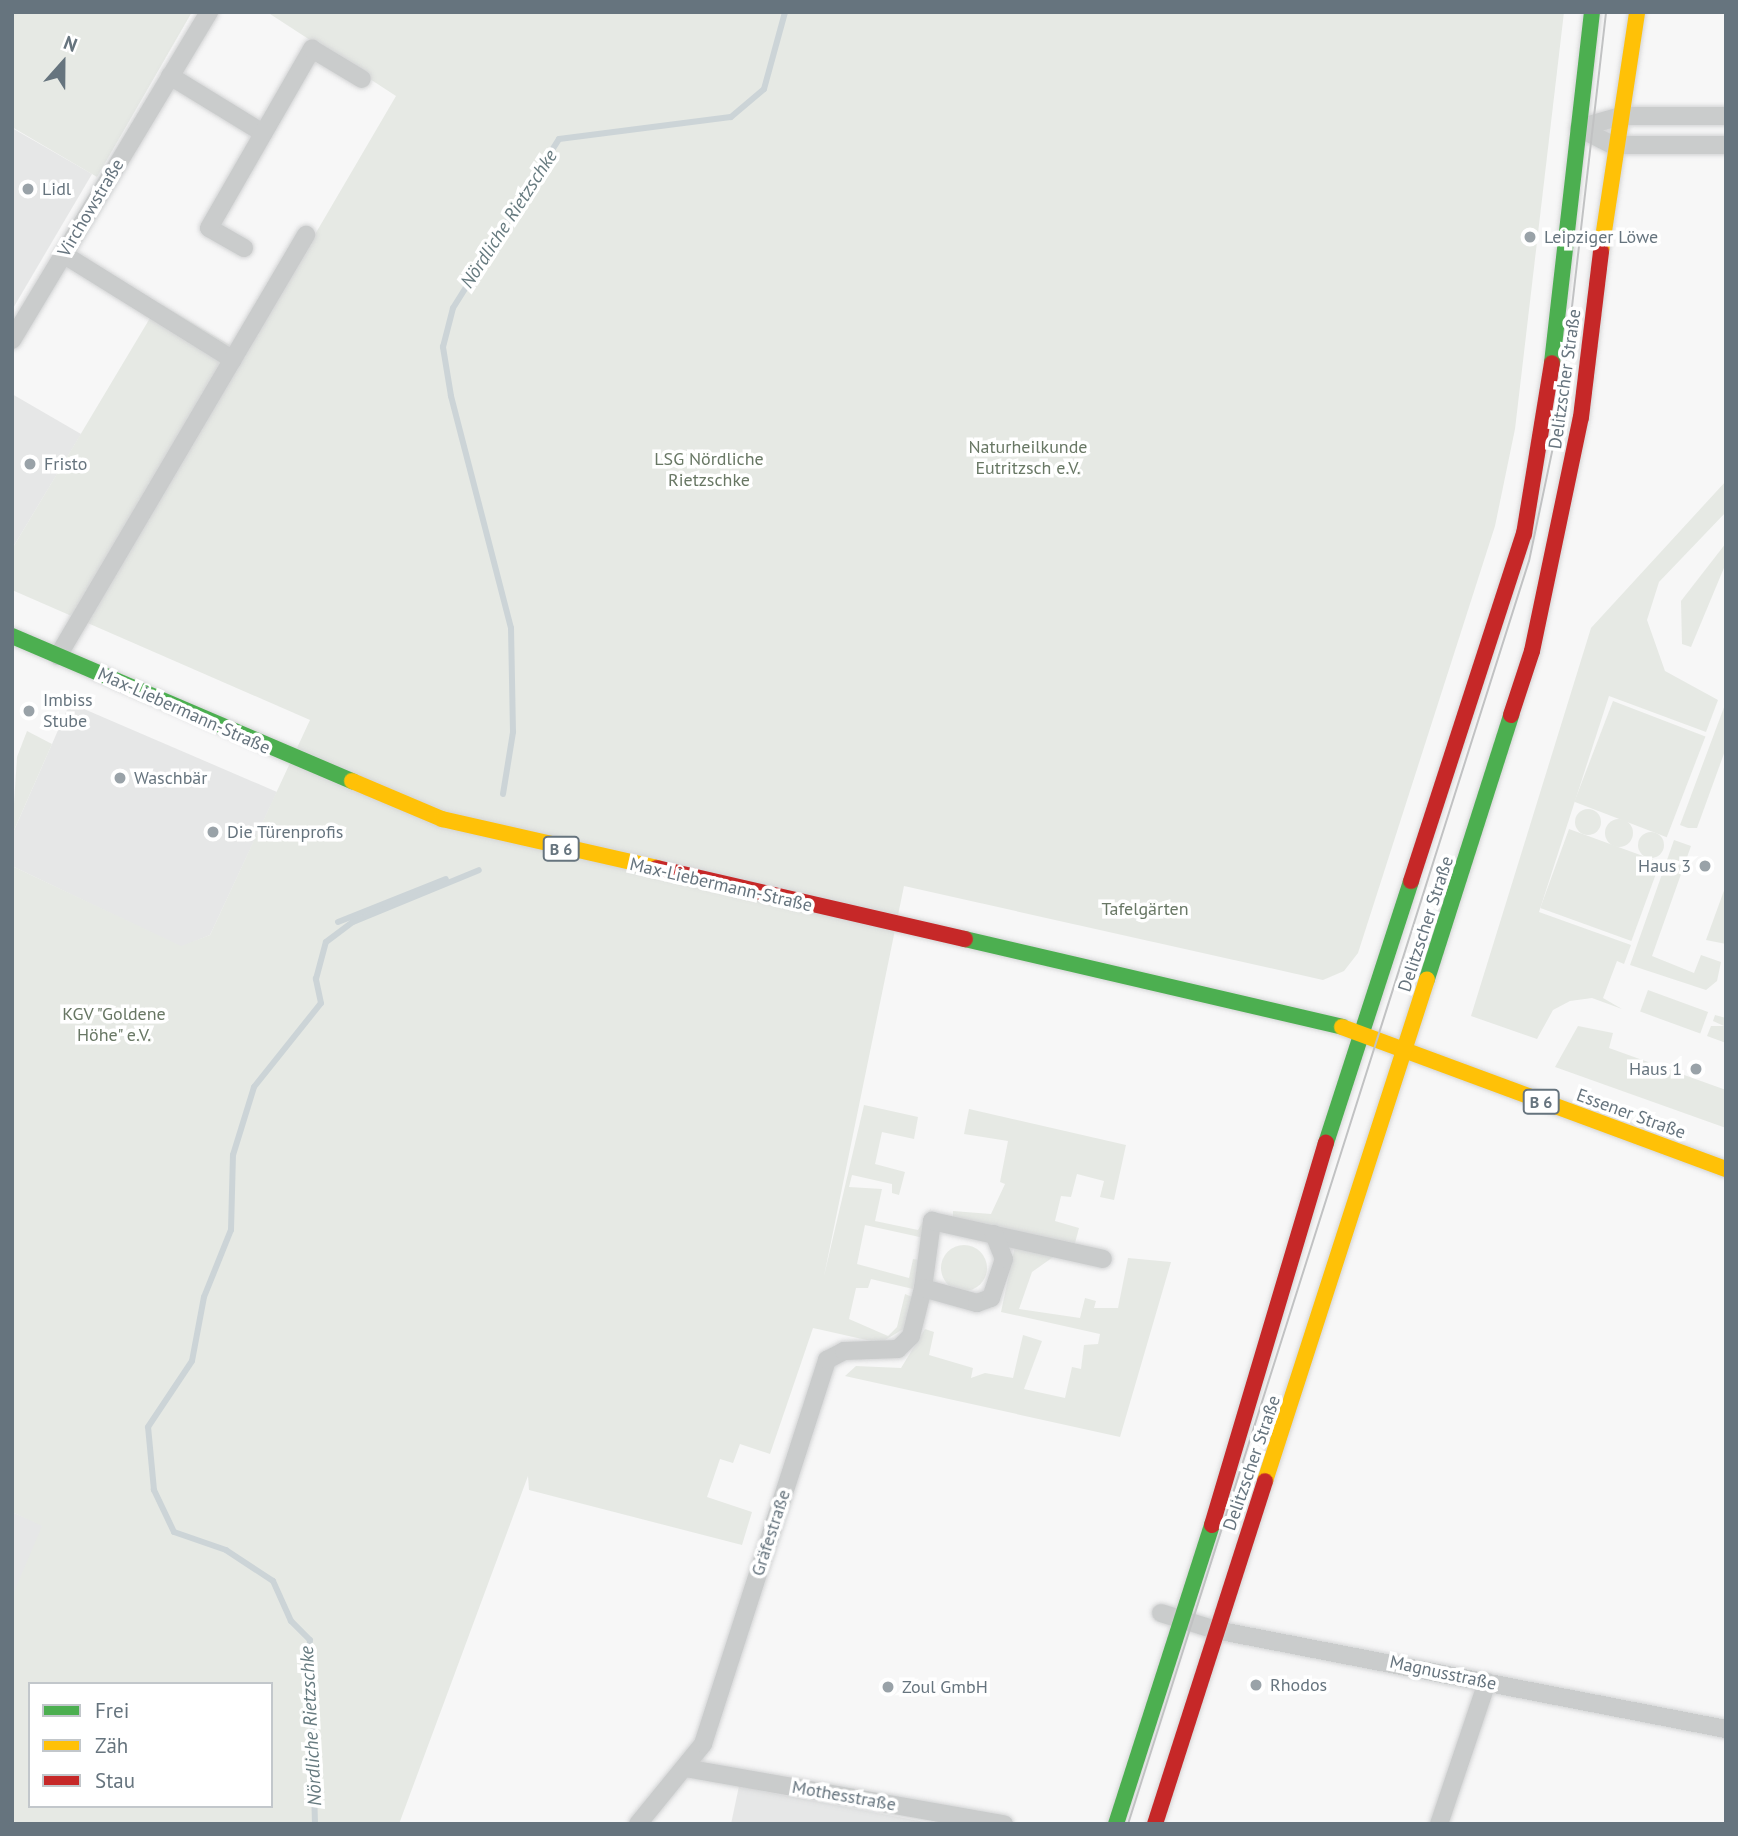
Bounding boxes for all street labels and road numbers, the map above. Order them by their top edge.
street label: Virchowstraße [53,155,129,261]
street label: Delitzscher Straße [1544,308,1586,450]
street label: Max-Liebermann-Straße [94,663,274,759]
road number: B 6 [542,836,580,862]
street label: Max-Liebermann-Straße [628,853,814,917]
street label: Delitzscher Straße [1394,853,1458,995]
street label: Essener Straße [1574,1084,1688,1144]
road number: B 6 [1522,1090,1560,1114]
street label: Delitzscher Straße [1219,1393,1285,1533]
street label: Gräfestraße [747,1487,795,1579]
street label: Magnusstraße [1388,1651,1498,1695]
street label: Mothesstraße [790,1776,898,1816]

